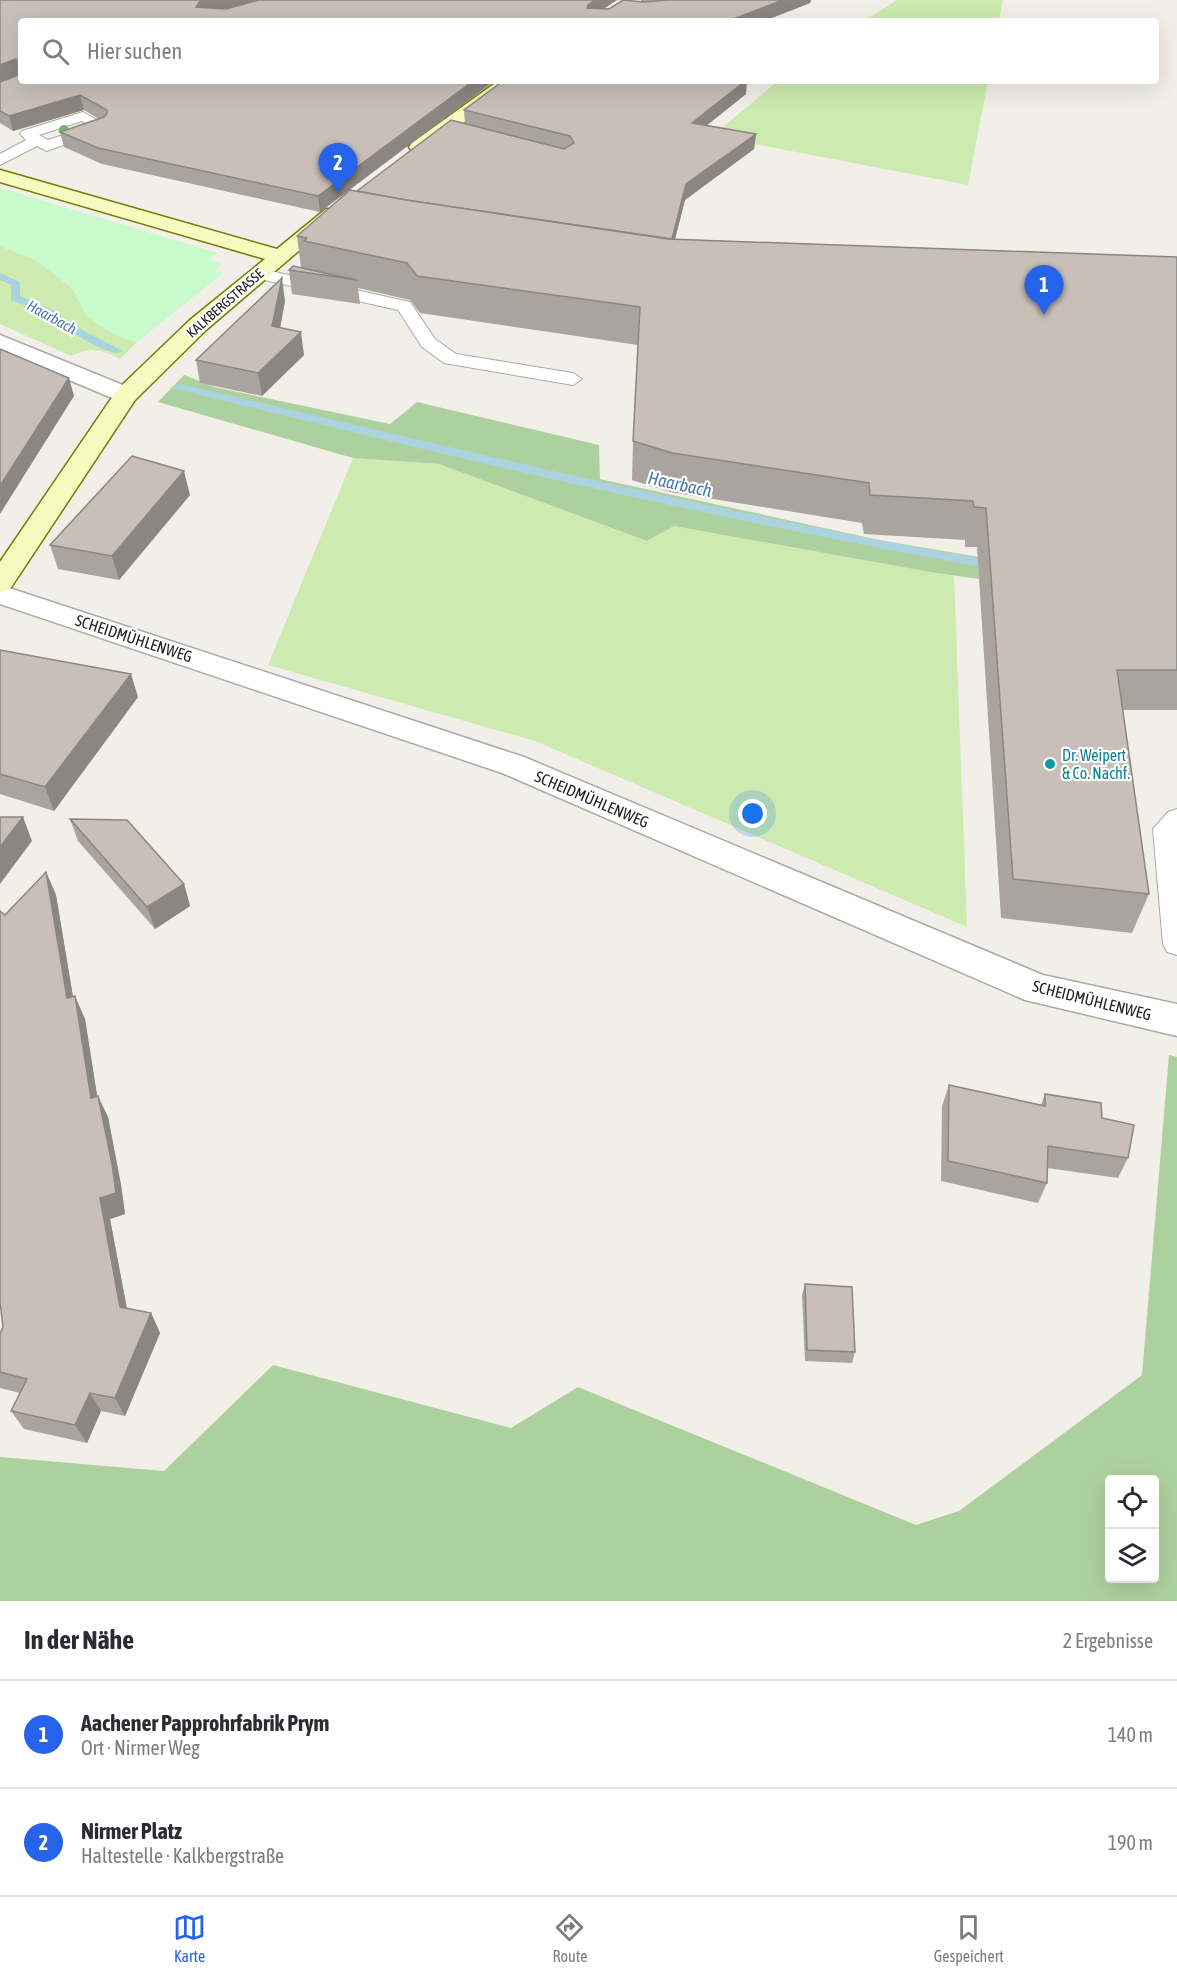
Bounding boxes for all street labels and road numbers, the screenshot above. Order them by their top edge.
street label: KALKBERGSTRASSE [183,265,267,341]
street label: SCHEIDMÜHLENWEG [73,611,195,665]
street label: SCHEIDMÜHLENWEG [532,767,652,831]
street label: SCHEIDMÜHLENWEG [1031,977,1153,1023]

